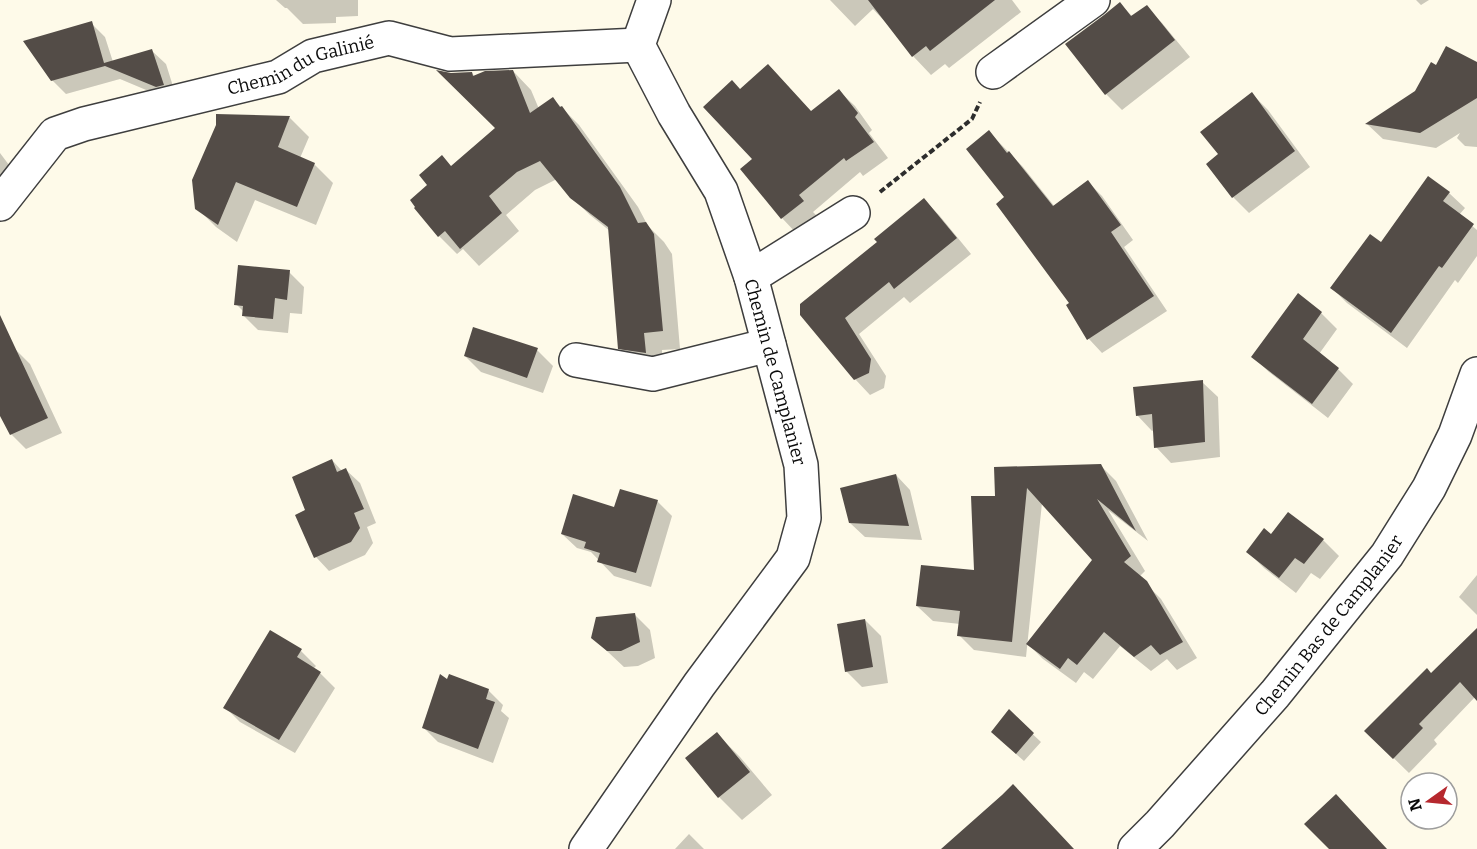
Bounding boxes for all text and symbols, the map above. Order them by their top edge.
street label: Chemin du Galinié [225,31,376,100]
street label: Chemin de Camplanier [740,276,810,468]
street label: Chemin Bas de Camplanier [1250,531,1408,721]
north arrow [1399,771,1459,831]
text: N [1404,796,1426,813]

